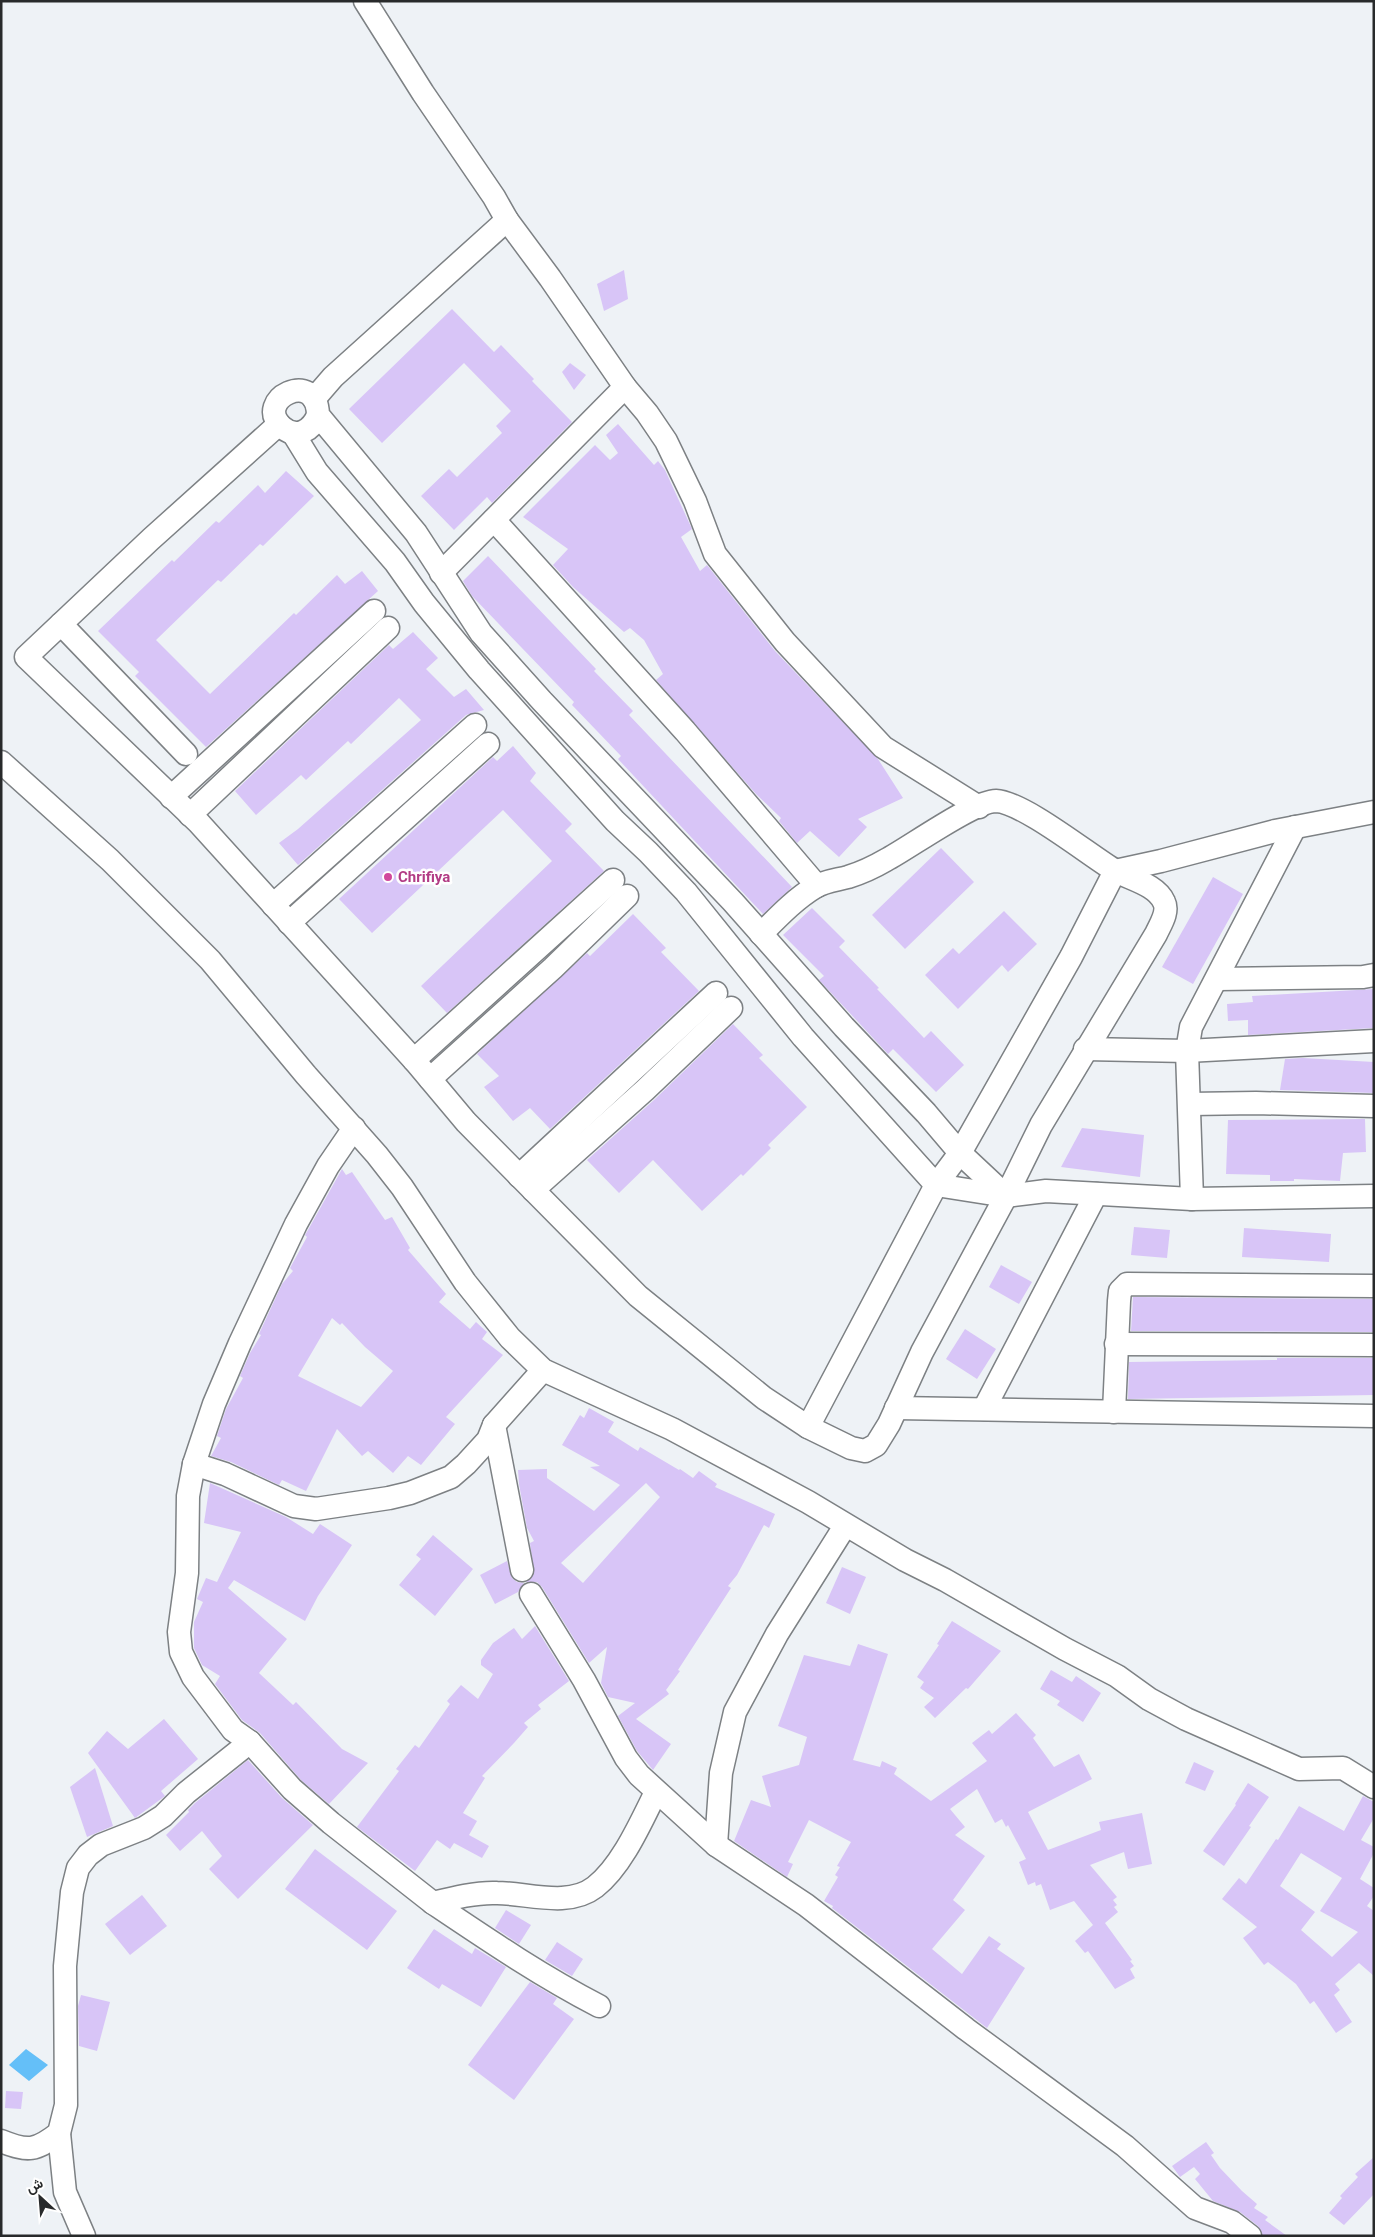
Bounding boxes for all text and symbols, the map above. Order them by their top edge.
place label: Chrifiya [398,867,450,890]
marker: Chrifiya [382,871,394,883]
north arrow [15,2172,65,2222]
text: ش [23,2173,48,2201]

